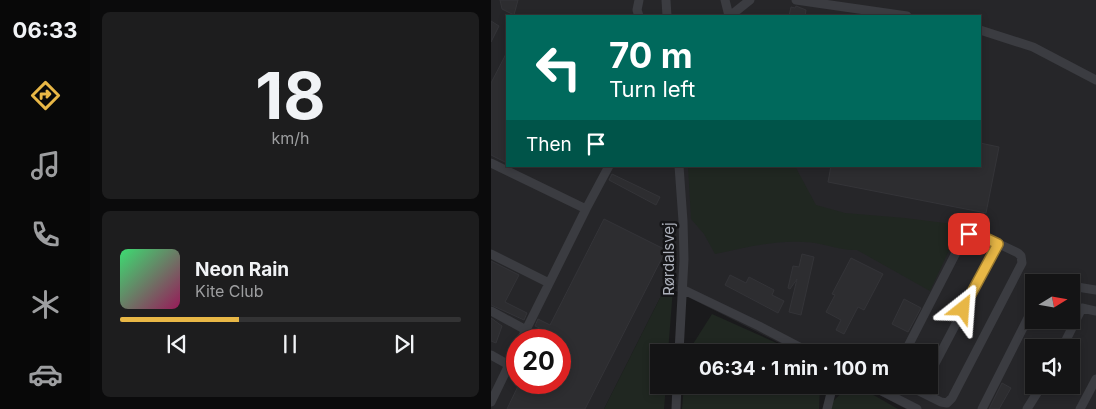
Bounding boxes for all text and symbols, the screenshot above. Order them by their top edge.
text: 06:33 [13,17,77,43]
text: 70 m [609,34,693,76]
icon: left [526,35,591,100]
text: 18 [255,56,326,135]
text: Turn left [609,76,695,102]
icon: directions [28,78,63,113]
text: km/h [271,128,310,148]
icon: arrive [582,130,610,158]
text: Then [526,133,572,156]
icon: music [28,148,63,183]
pin [948,213,990,255]
icon: phone [28,217,63,252]
icon: arrive [955,220,983,248]
street label: Rørdalsvej [659,222,678,296]
text: Neon Rain [195,258,289,281]
north arrow [1025,274,1080,329]
map controls [1025,274,1080,394]
text: Kite Club [195,281,264,301]
position arrow [936,282,988,334]
icon: climate [28,287,63,322]
speed limit sign: 20 [506,329,571,394]
icon: previous [163,330,191,358]
icon: pause [276,330,304,358]
icon: next [390,330,418,358]
button: sound [1025,339,1080,394]
icon: car [28,357,63,392]
text: 06:34 · 1 min · 100 m [699,357,889,380]

